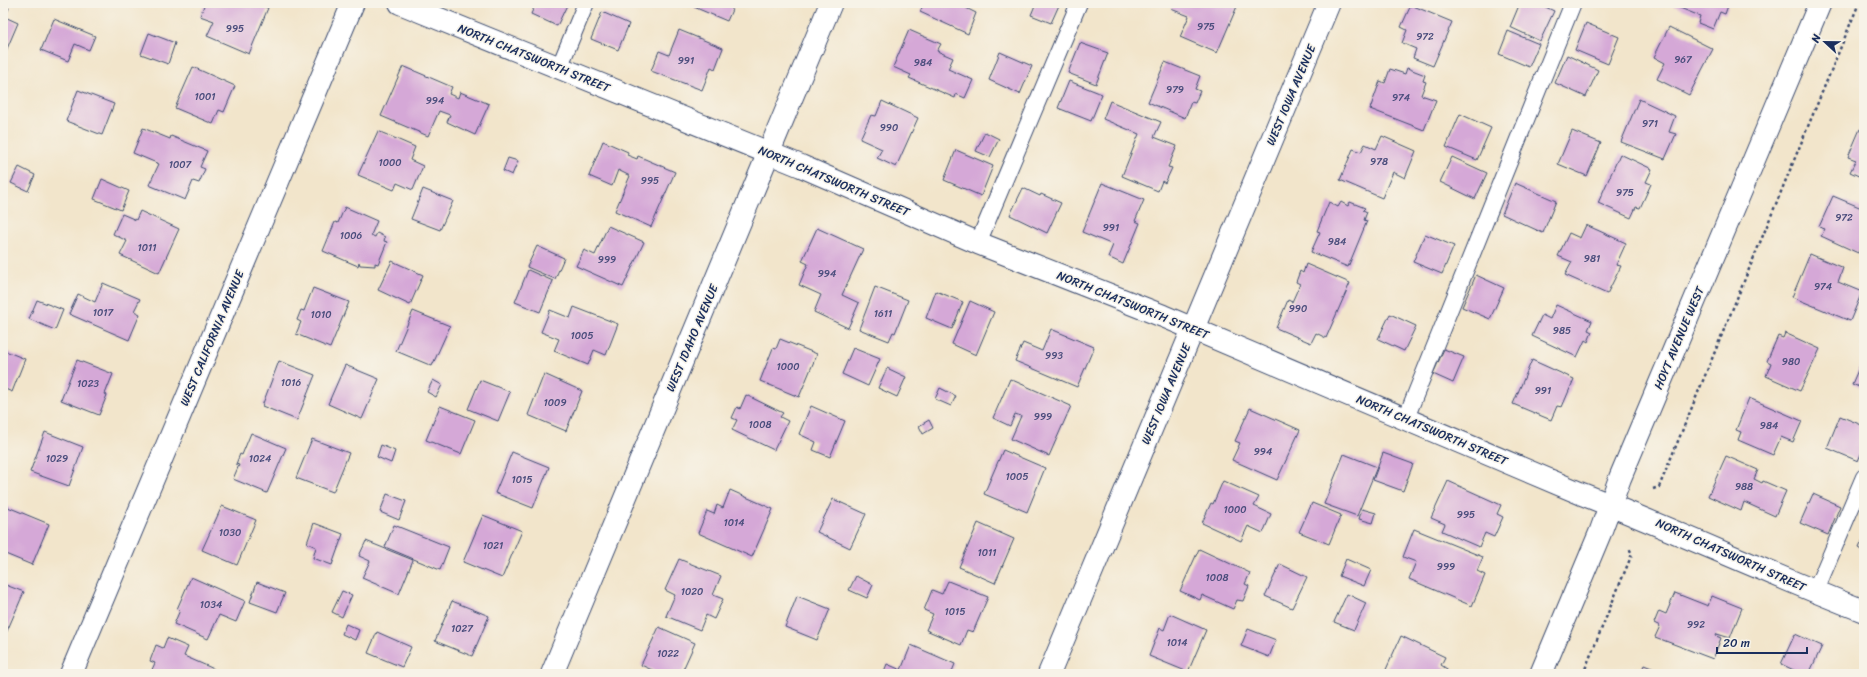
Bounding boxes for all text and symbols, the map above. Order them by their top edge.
street label: NORTH CHATSWORTH STREET [454,17,615,99]
house number: 975 [1197,18,1215,36]
house number: 995 [226,20,244,38]
north arrow [1805,22,1845,62]
house number: 972 [1416,28,1434,46]
text: N [1806,31,1827,46]
street label: WEST IOWA AVENUE [1260,40,1323,149]
house number: 967 [1674,51,1693,69]
house number: 991 [678,52,694,70]
house number: 984 [914,54,932,72]
house number: 979 [1166,81,1184,99]
house number: 1001 [194,88,216,106]
house number: 974 [1392,89,1410,107]
house number: 994 [426,92,444,110]
house number: 971 [1642,115,1658,133]
house number: 990 [880,119,898,137]
street label: NORTH CHATSWORTH STREET [755,139,914,223]
house number: 978 [1370,153,1388,171]
house number: 1000 [378,154,402,172]
house number: 1007 [169,156,193,174]
house number: 995 [641,172,659,190]
house number: 975 [1616,184,1634,202]
house number: 972 [1835,209,1853,227]
house number: 991 [1103,219,1119,237]
house number: 1006 [340,227,363,245]
house number: 984 [1328,233,1346,251]
house number: 1011 [137,239,157,257]
house number: 981 [1584,250,1600,268]
house number: 999 [598,251,616,269]
street label: NORTH CHATSWORTH STREET [1053,264,1214,346]
street label: WEST CALIFORNIA AVENUE [173,265,251,409]
house number: 994 [818,265,836,283]
house number: 974 [1814,278,1832,296]
street label: WEST IDAHO AVENUE [659,279,725,395]
street label: HOYT AVENUE WEST [1647,283,1711,393]
house number: 990 [1289,300,1307,318]
house number: 1017 [93,304,115,322]
house number: 1611 [874,305,892,323]
house number: 1010 [310,306,332,324]
house number: 985 [1553,322,1571,340]
house number: 1005 [570,327,594,345]
street label: WEST IOWA AVENUE [1135,339,1198,448]
house number: 993 [1045,347,1063,365]
house number: 980 [1782,353,1800,371]
house number: 1000 [776,358,800,376]
house number: 1016 [281,374,302,392]
house number: 1023 [77,375,99,393]
house number: 991 [1535,382,1551,400]
street label: NORTH CHATSWORTH STREET [1353,388,1512,472]
house number: 1009 [543,394,567,412]
house number: 999 [1034,408,1052,426]
house number: 1008 [749,416,771,434]
house number: 984 [1760,417,1778,435]
house number: 994 [1254,443,1272,461]
house number: 1029 [46,450,68,468]
house number: 1024 [249,450,271,468]
house number: 1005 [1005,468,1029,486]
house number: 1015 [511,471,533,489]
house number: 988 [1735,478,1753,496]
house number: 1000 [1223,501,1247,519]
house number: 995 [1457,506,1475,524]
street label: NORTH CHATSWORTH STREET [1652,512,1811,599]
house number: 1014 [723,514,745,532]
house number: 1030 [219,524,241,542]
house number: 1021 [483,537,503,555]
house number: 1011 [977,544,997,562]
house number: 999 [1437,558,1455,576]
house number: 1008 [1206,569,1228,587]
house number: 1020 [681,583,703,601]
house number: 1034 [200,596,222,614]
house number: 1015 [944,603,966,621]
house number: 992 [1687,616,1705,634]
house number: 1027 [451,620,474,638]
scale bar [1717,629,1807,655]
text: 20 m [1723,632,1750,654]
house number: 1014 [1166,634,1188,652]
house number: 1022 [657,645,679,663]

